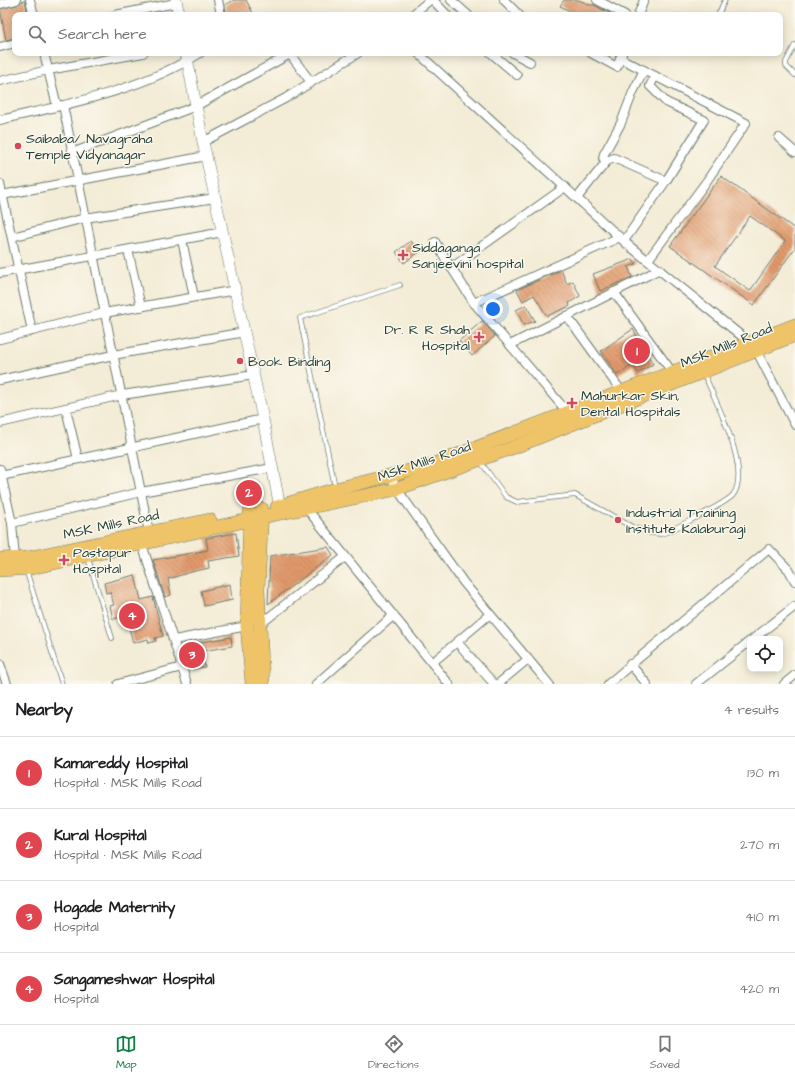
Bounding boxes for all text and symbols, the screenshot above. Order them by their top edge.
search box [12,12,783,56]
icon: search [26,23,48,45]
text: Search here [58,24,147,45]
place label: Saibaba/ Navagraha Temple Vidyanagar [26,129,153,165]
marker: Saibaba/ Navagraha Temple Vidyanagar [13,141,23,151]
place label: Siddaganga Sanjeevini hospital [412,238,524,274]
marker: Siddaganga Sanjeevini hospital [397,249,409,261]
your location [483,299,503,319]
street label: MSK Mills Road [677,318,775,373]
place label: Dr. R R Shah Hospital [384,320,470,356]
marker: Dr. R R Shah Hospital [473,331,485,343]
pin: 1 [624,336,650,366]
place label: Book Binding [248,352,331,372]
marker: Book Binding [235,356,245,366]
place label: Mahurkar Skin, Dental Hospitals [581,386,681,422]
marker: Mahurkar Skin, Dental Hospitals [566,397,578,409]
street label: MSK Mills Road [375,437,474,487]
pin: 2 [236,478,262,508]
place label: Industrial Training Institute Kalaburagi [626,503,746,539]
street label: MSK Mills Road [61,505,161,545]
marker: Industrial Training Institute Kalaburagi [613,515,623,525]
place label: Pastapur Hospital [73,543,132,579]
marker: Pastapur Hospital [58,554,70,566]
pin: 4 [119,601,145,631]
map controls [747,636,783,672]
button: locate [747,636,783,672]
pin: 3 [179,640,205,670]
text: Nearby [16,698,73,722]
text: 4 results [724,701,779,719]
text: Kamareddy Hospital [54,753,188,774]
text: 1 [28,764,30,782]
text: 130 m [747,764,779,782]
text: Hospital · MSK Mills Road [54,774,202,792]
text: Kural Hospital [54,825,147,846]
text: 2 [25,836,33,854]
text: 270 m [740,836,779,854]
text: Hospital · MSK Mills Road [54,846,202,864]
text: Hogade Maternity [54,897,175,918]
text: 3 [26,908,32,926]
text: 410 m [745,908,779,926]
text: Hospital [54,918,99,936]
text: Sangameshwar Hospital [54,969,215,990]
text: 4 [25,980,33,998]
text: 420 m [739,980,779,998]
text: Hospital [54,990,99,1008]
tab: Map [115,1033,137,1072]
tab: Directions [368,1033,419,1072]
tab: Saved [650,1033,680,1072]

